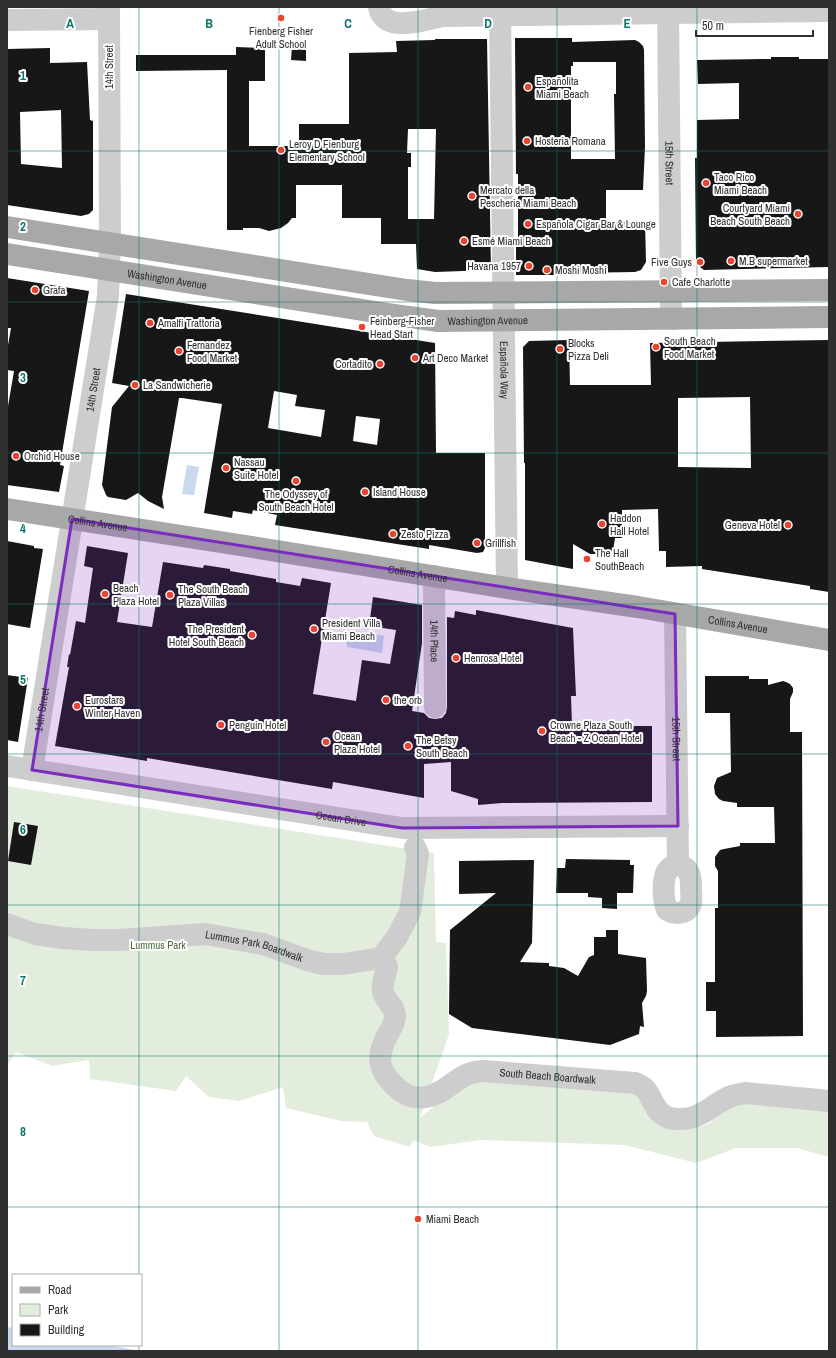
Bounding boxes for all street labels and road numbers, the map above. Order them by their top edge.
street label: 14th Street [102,44,116,89]
street label: 15th Street [662,141,677,186]
street label: Washington Avenue [126,266,208,292]
street label: Washington Avenue [448,313,528,328]
street label: Española Way [497,341,512,400]
street label: 14th Street [83,366,103,413]
street label: Collins Avenue [67,512,129,535]
street label: Collins Avenue [387,562,449,585]
street label: Collins Avenue [707,612,769,636]
street label: 14th Place [427,620,442,662]
street label: 14th Street [31,686,52,733]
street label: 15th Street [669,717,684,762]
street label: Ocean Drive [315,808,367,829]
street label: Lummus Park Boardwalk [204,927,305,965]
street label: South Beach Boardwalk [499,1065,597,1087]

